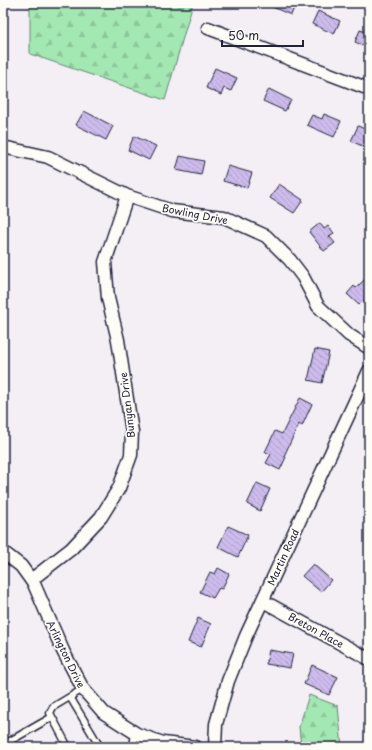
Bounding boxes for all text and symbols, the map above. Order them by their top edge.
scale bar [222,22,303,48]
text: 50 m [228,26,259,44]
street label: Bowling Drive [161,200,229,227]
street label: Bunyan Drive [115,372,138,439]
street label: Martin Road [263,526,302,588]
street label: Breton Place [286,608,347,651]
street label: Arlington Drive [44,617,89,690]

